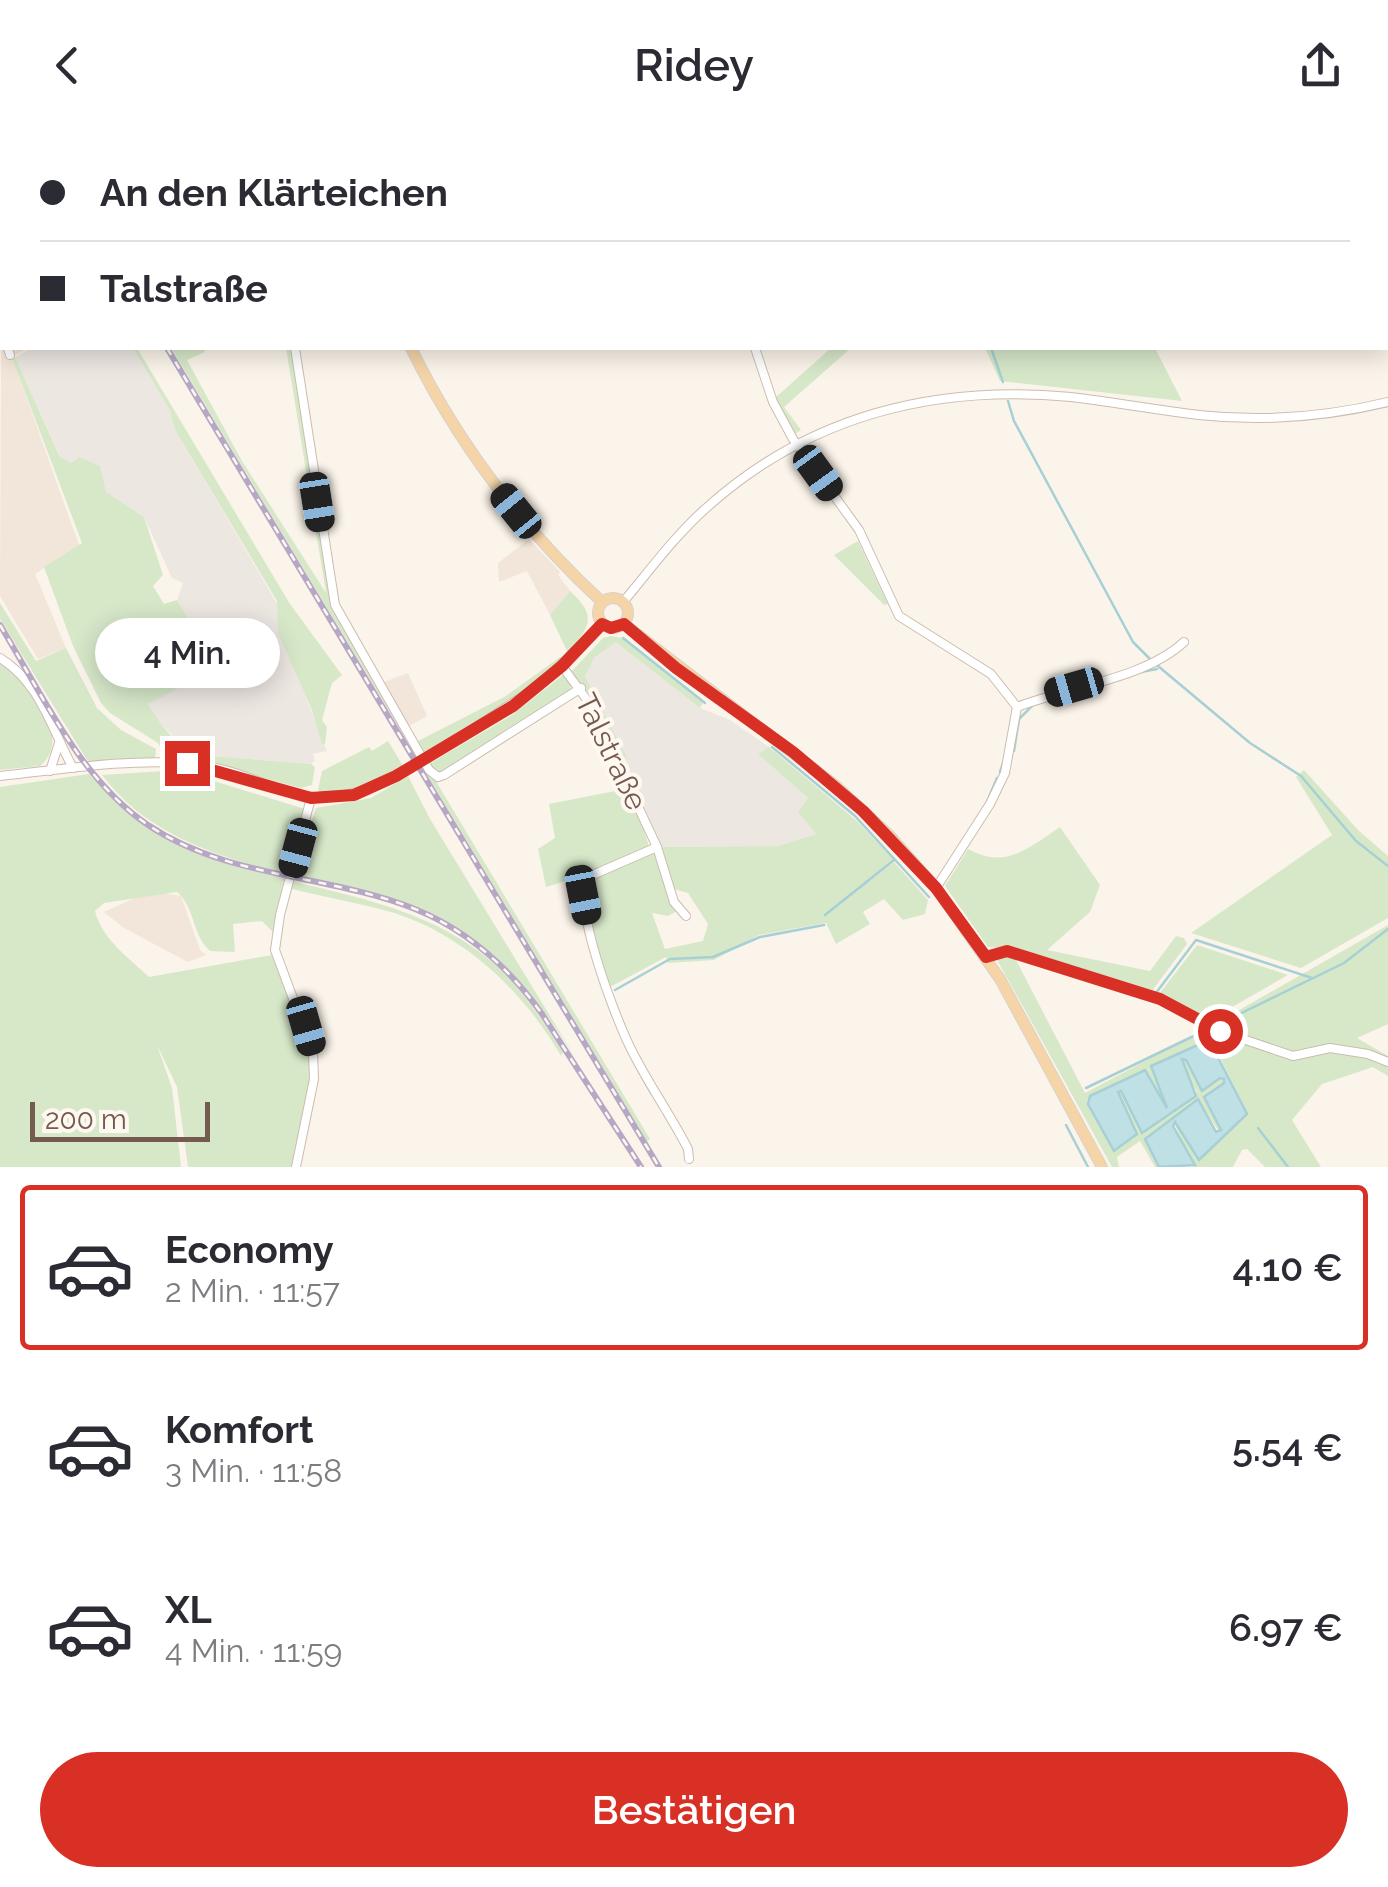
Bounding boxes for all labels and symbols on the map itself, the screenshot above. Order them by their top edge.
car [788,440,848,506]
car [297,470,337,534]
car [485,478,547,544]
callout: 4 Min. [94,618,280,688]
car [1041,664,1107,710]
street label: Talstraße [568,688,655,816]
route end [165,741,210,786]
car [276,815,320,881]
car [563,863,603,927]
car [283,993,329,1059]
route start [1198,1009,1243,1054]
scale bar [30,1097,210,1141]

